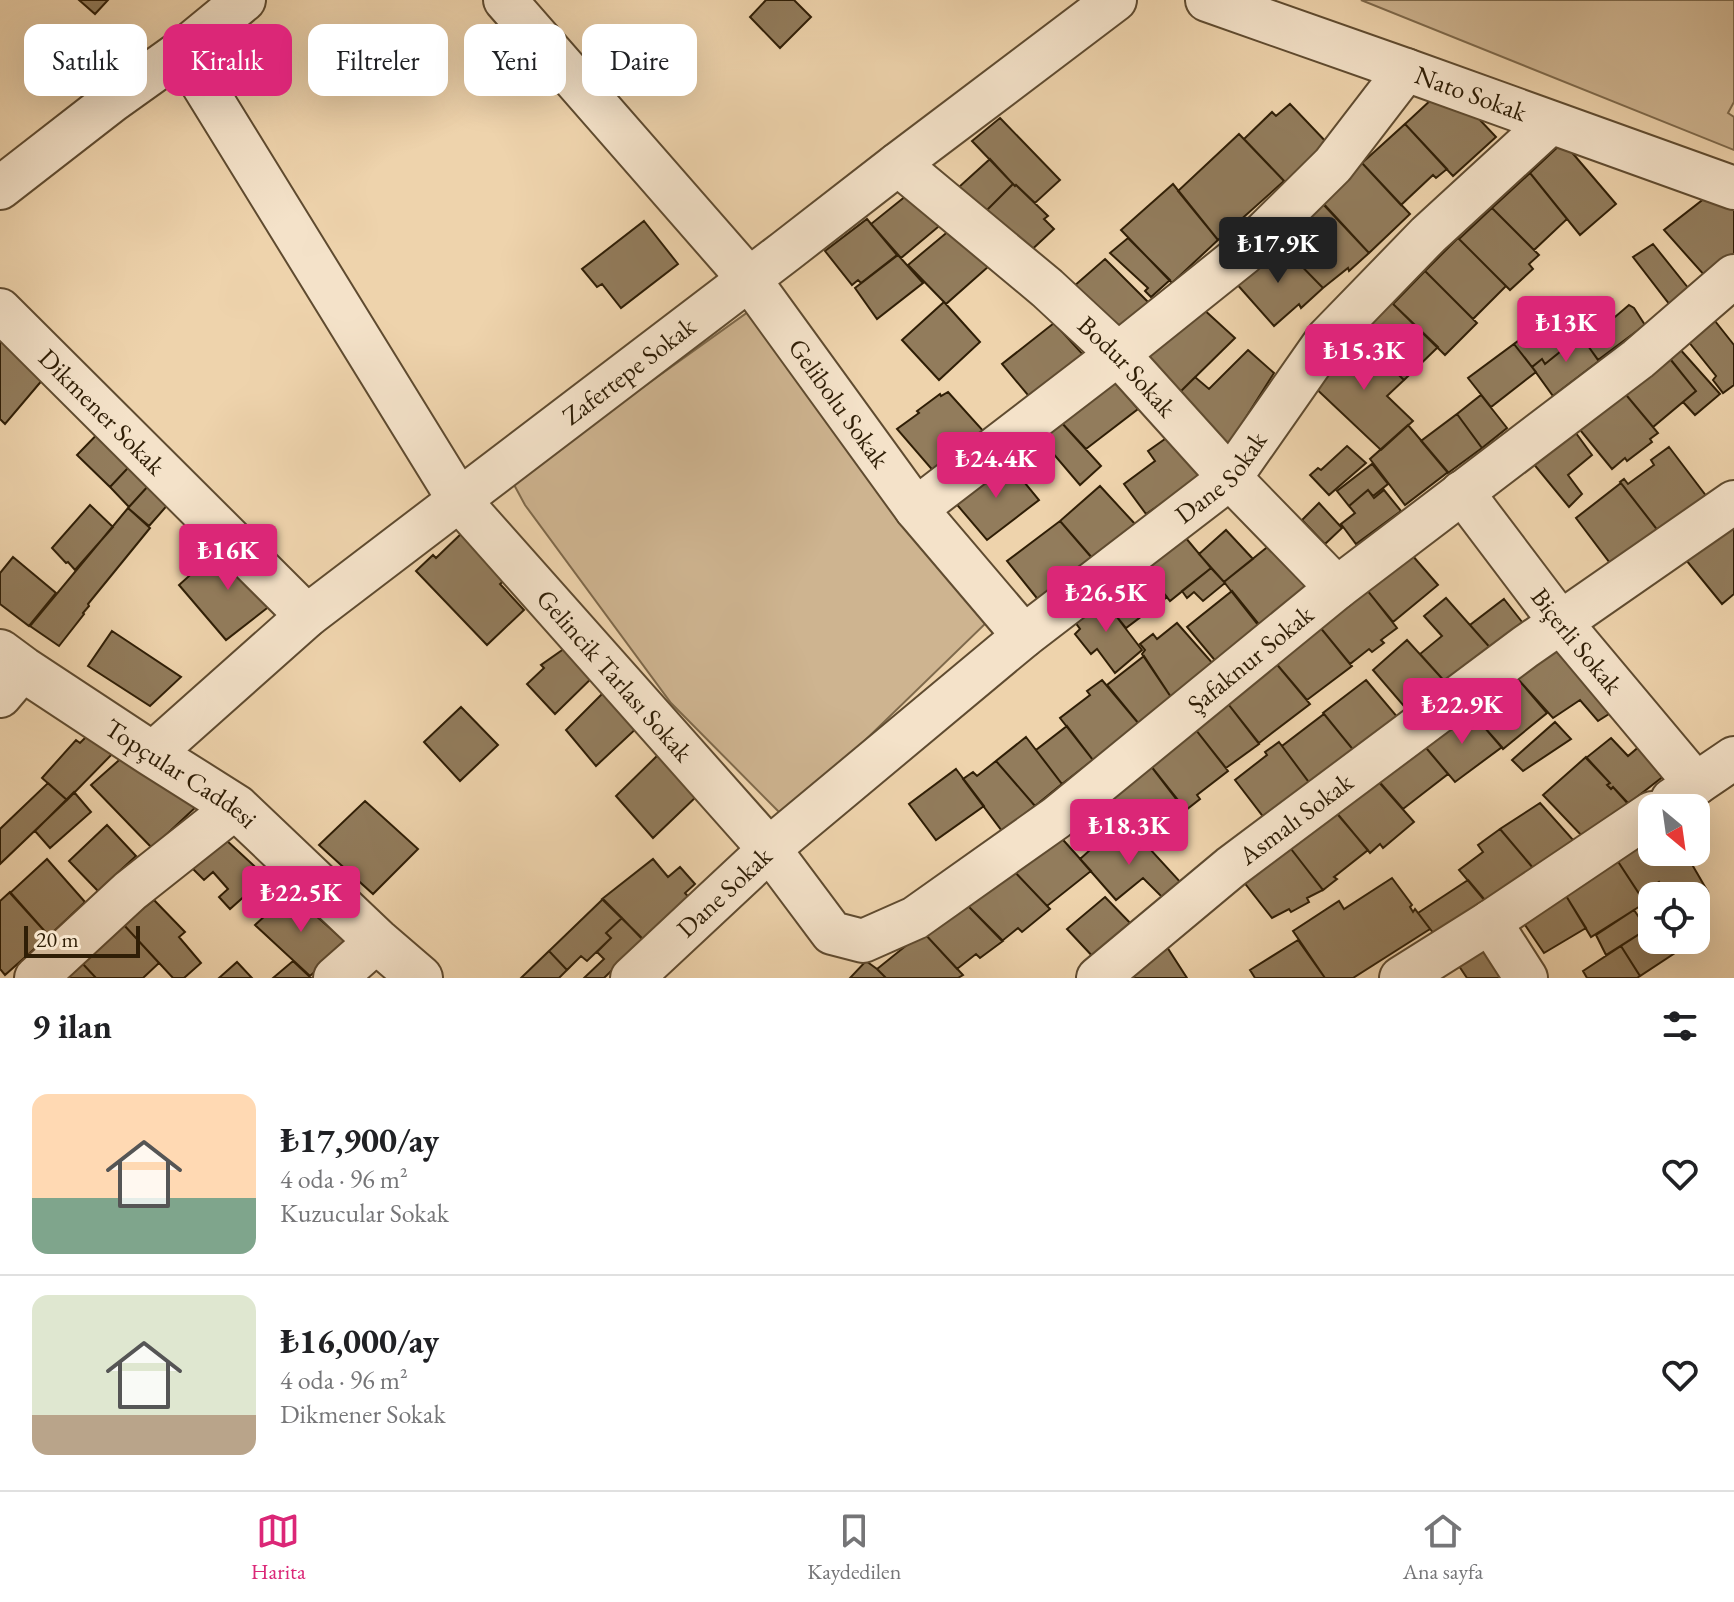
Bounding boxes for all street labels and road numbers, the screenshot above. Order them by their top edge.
street label: Nato Sokak [1410,58,1532,129]
street label: Bodur Sokak [1071,308,1184,425]
street label: Zafertepe Sokak [555,309,703,433]
street label: Gelibolu Sokak [781,332,898,475]
street label: Dikmener Sokak [31,341,173,483]
street label: Dane Sokak [1168,424,1275,531]
street label: Biçerli Sokak [1523,581,1631,702]
street label: Gelincik Tarlası Sokak [529,582,701,769]
street label: Şafaknur Sokak [1180,597,1321,721]
street label: Topçular Caddesi [98,711,265,836]
street label: Asmalı Sokak [1231,764,1360,873]
street label: Dane Sokak [669,839,780,945]

